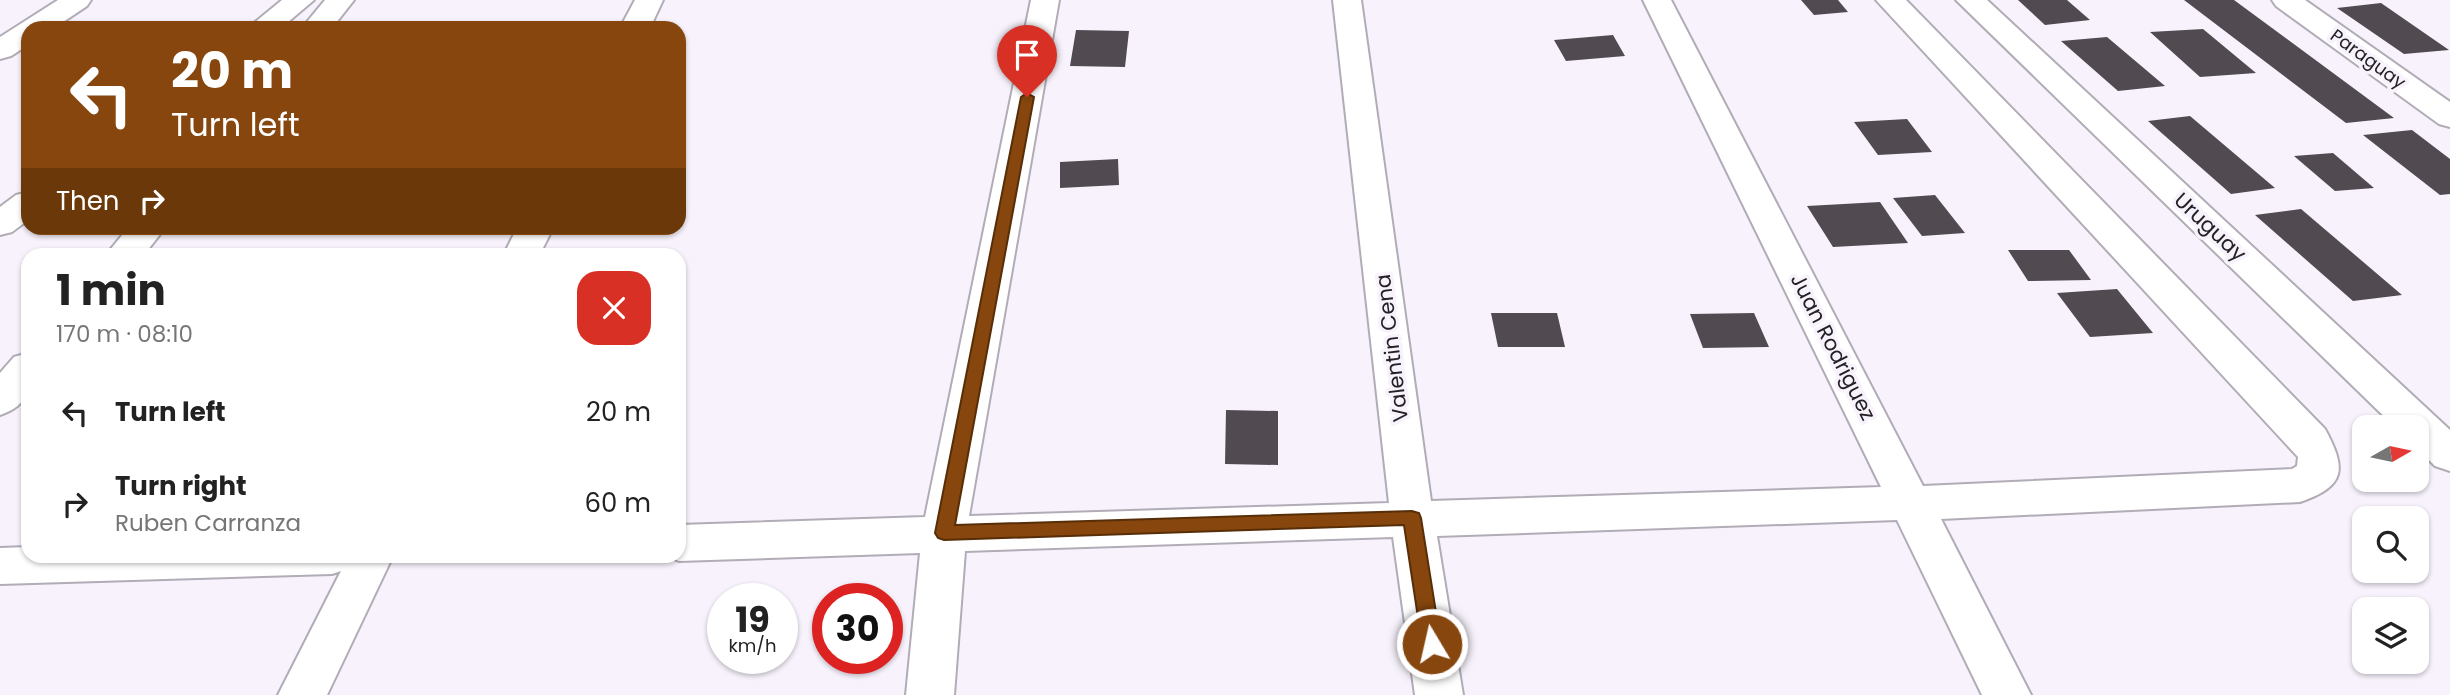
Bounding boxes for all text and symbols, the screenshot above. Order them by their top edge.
street label: Paraguay [2326,23,2411,94]
pin [997,25,1057,97]
icon: arrive [1008,36,1046,74]
text: 20 m [171,37,293,105]
icon: left [56,49,147,140]
text: Turn left [171,102,300,147]
icon: right [133,182,171,220]
text: Then [56,183,119,219]
street label: Uruguay [2168,186,2253,268]
text: 1 min [56,261,166,320]
street label: Juan Rodriguez [1784,268,1883,425]
button: close [577,271,651,345]
street label: Valentin Cena [1368,272,1415,424]
text: 170 m · 08:10 [56,318,193,350]
icon: left [56,394,94,432]
text: Turn left [115,394,226,430]
text: 20 m [586,394,651,430]
north arrow [2352,415,2429,492]
map controls [2352,415,2429,674]
text: Turn right [115,468,247,504]
icon: right [56,485,94,523]
text: 60 m [584,485,651,521]
button: search [2352,506,2429,583]
text: Ruben Carranza [115,507,301,539]
speed limit sign: 30 [812,583,903,674]
text: 19 [735,595,770,644]
button: layers [2352,597,2429,674]
position arrow [1395,607,1469,681]
text: km/h [729,633,776,658]

